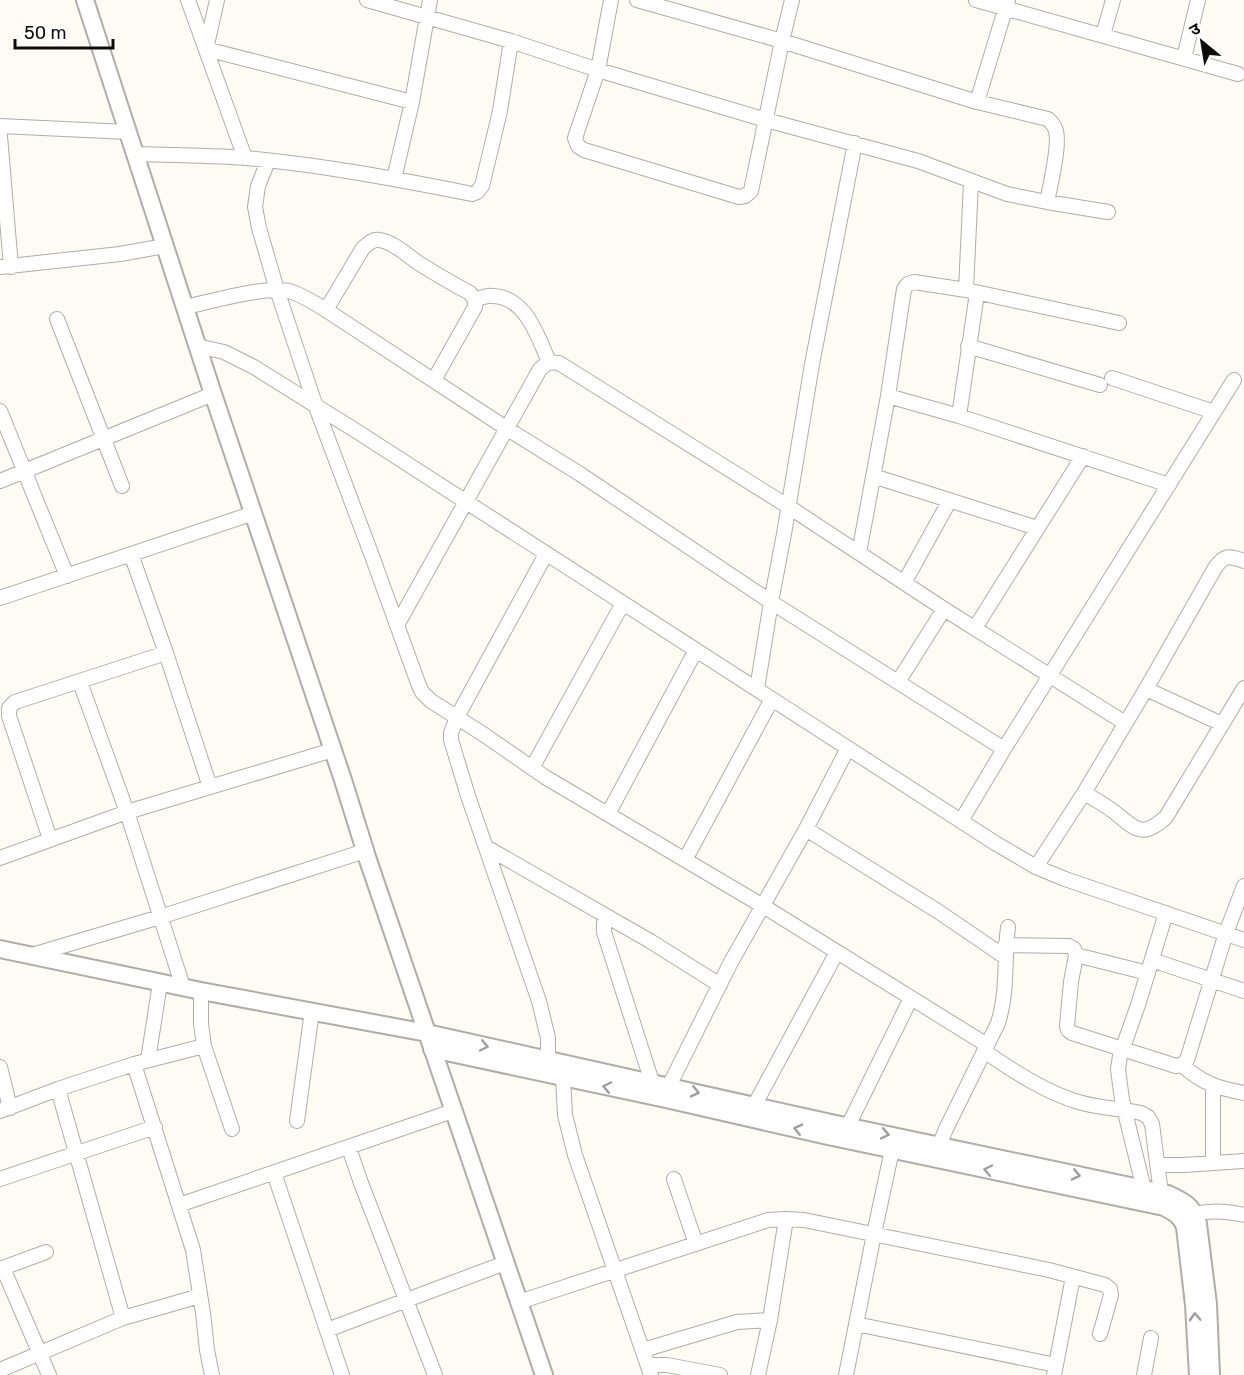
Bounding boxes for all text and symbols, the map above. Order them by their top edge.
scale bar [15,12,112,50]
north arrow [1172,12,1232,72]
text: उ [1186,19,1204,40]
text: 50 m [24,22,67,44]
one-way arrow [478,1039,488,1052]
one-way arrow [603,1081,613,1094]
one-way arrow [689,1085,699,1098]
one-way arrow [793,1124,803,1137]
one-way arrow [880,1127,890,1140]
one-way arrow [984,1164,994,1177]
one-way arrow [1071,1167,1081,1180]
one-way arrow [1188,1312,1201,1321]

